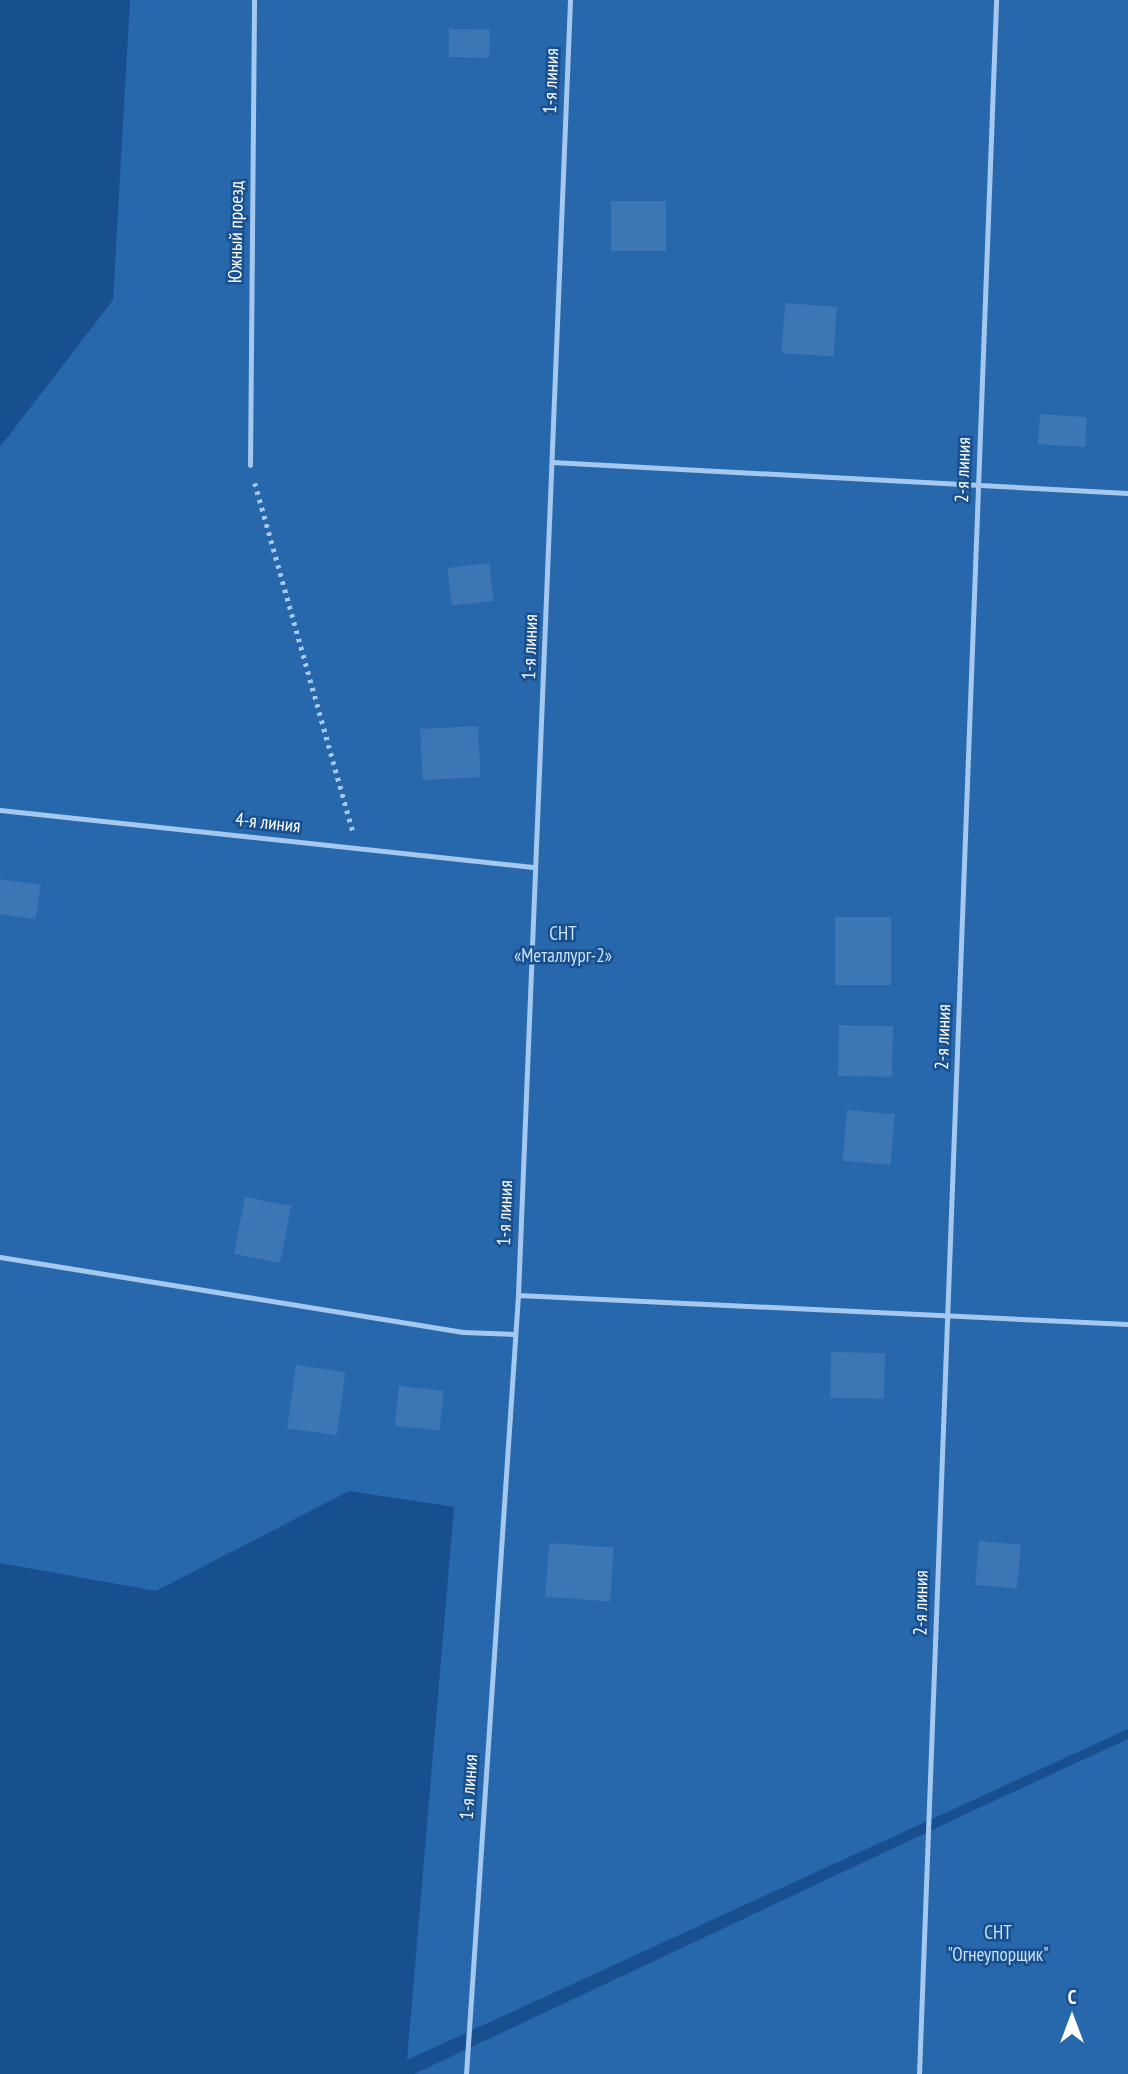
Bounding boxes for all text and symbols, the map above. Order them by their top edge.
street label: 1-я линия [538,48,564,114]
street label: Южный проезд [224,181,248,283]
street label: 2-я линия [950,437,976,503]
street label: 1-я линия [517,614,543,680]
street label: 4-я линия [234,808,302,838]
park label: СНТ «Металлург-2» [514,923,612,967]
street label: 2-я линия [930,1004,956,1070]
street label: 1-я линия [492,1180,518,1246]
street label: 2-я линия [909,1570,933,1636]
street label: 1-я линия [455,1754,483,1820]
park label: СНТ "Огнеупорщик" [947,1922,1049,1966]
north arrow [1037,1983,1107,2053]
text: С [1068,1985,1076,2009]

